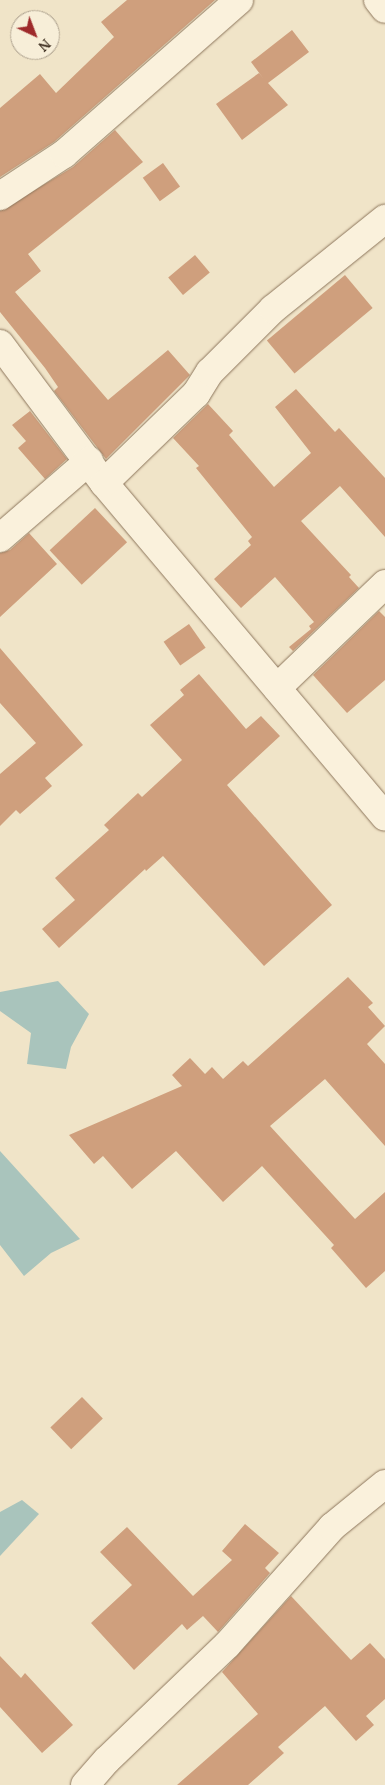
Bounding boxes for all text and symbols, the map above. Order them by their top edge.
north arrow [10,10,60,60]
text: N [35,35,55,56]

